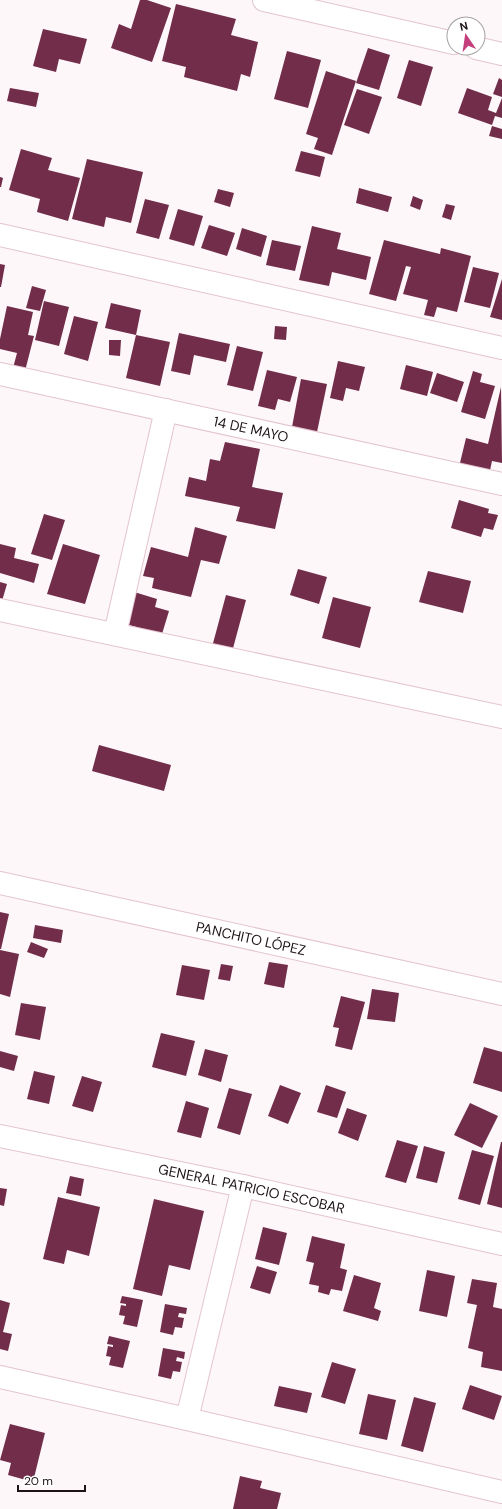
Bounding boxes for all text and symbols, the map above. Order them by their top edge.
north arrow [446,16,486,56]
text: N [458,19,469,34]
street label: 14 DE MAYO [212,412,290,446]
street label: PANCHITO LÓPEZ [194,918,307,959]
street label: GENERAL PATRICIO ESCOBAR [157,1160,346,1218]
scale bar [18,1467,85,1493]
text: 20 m [24,1473,53,1489]

